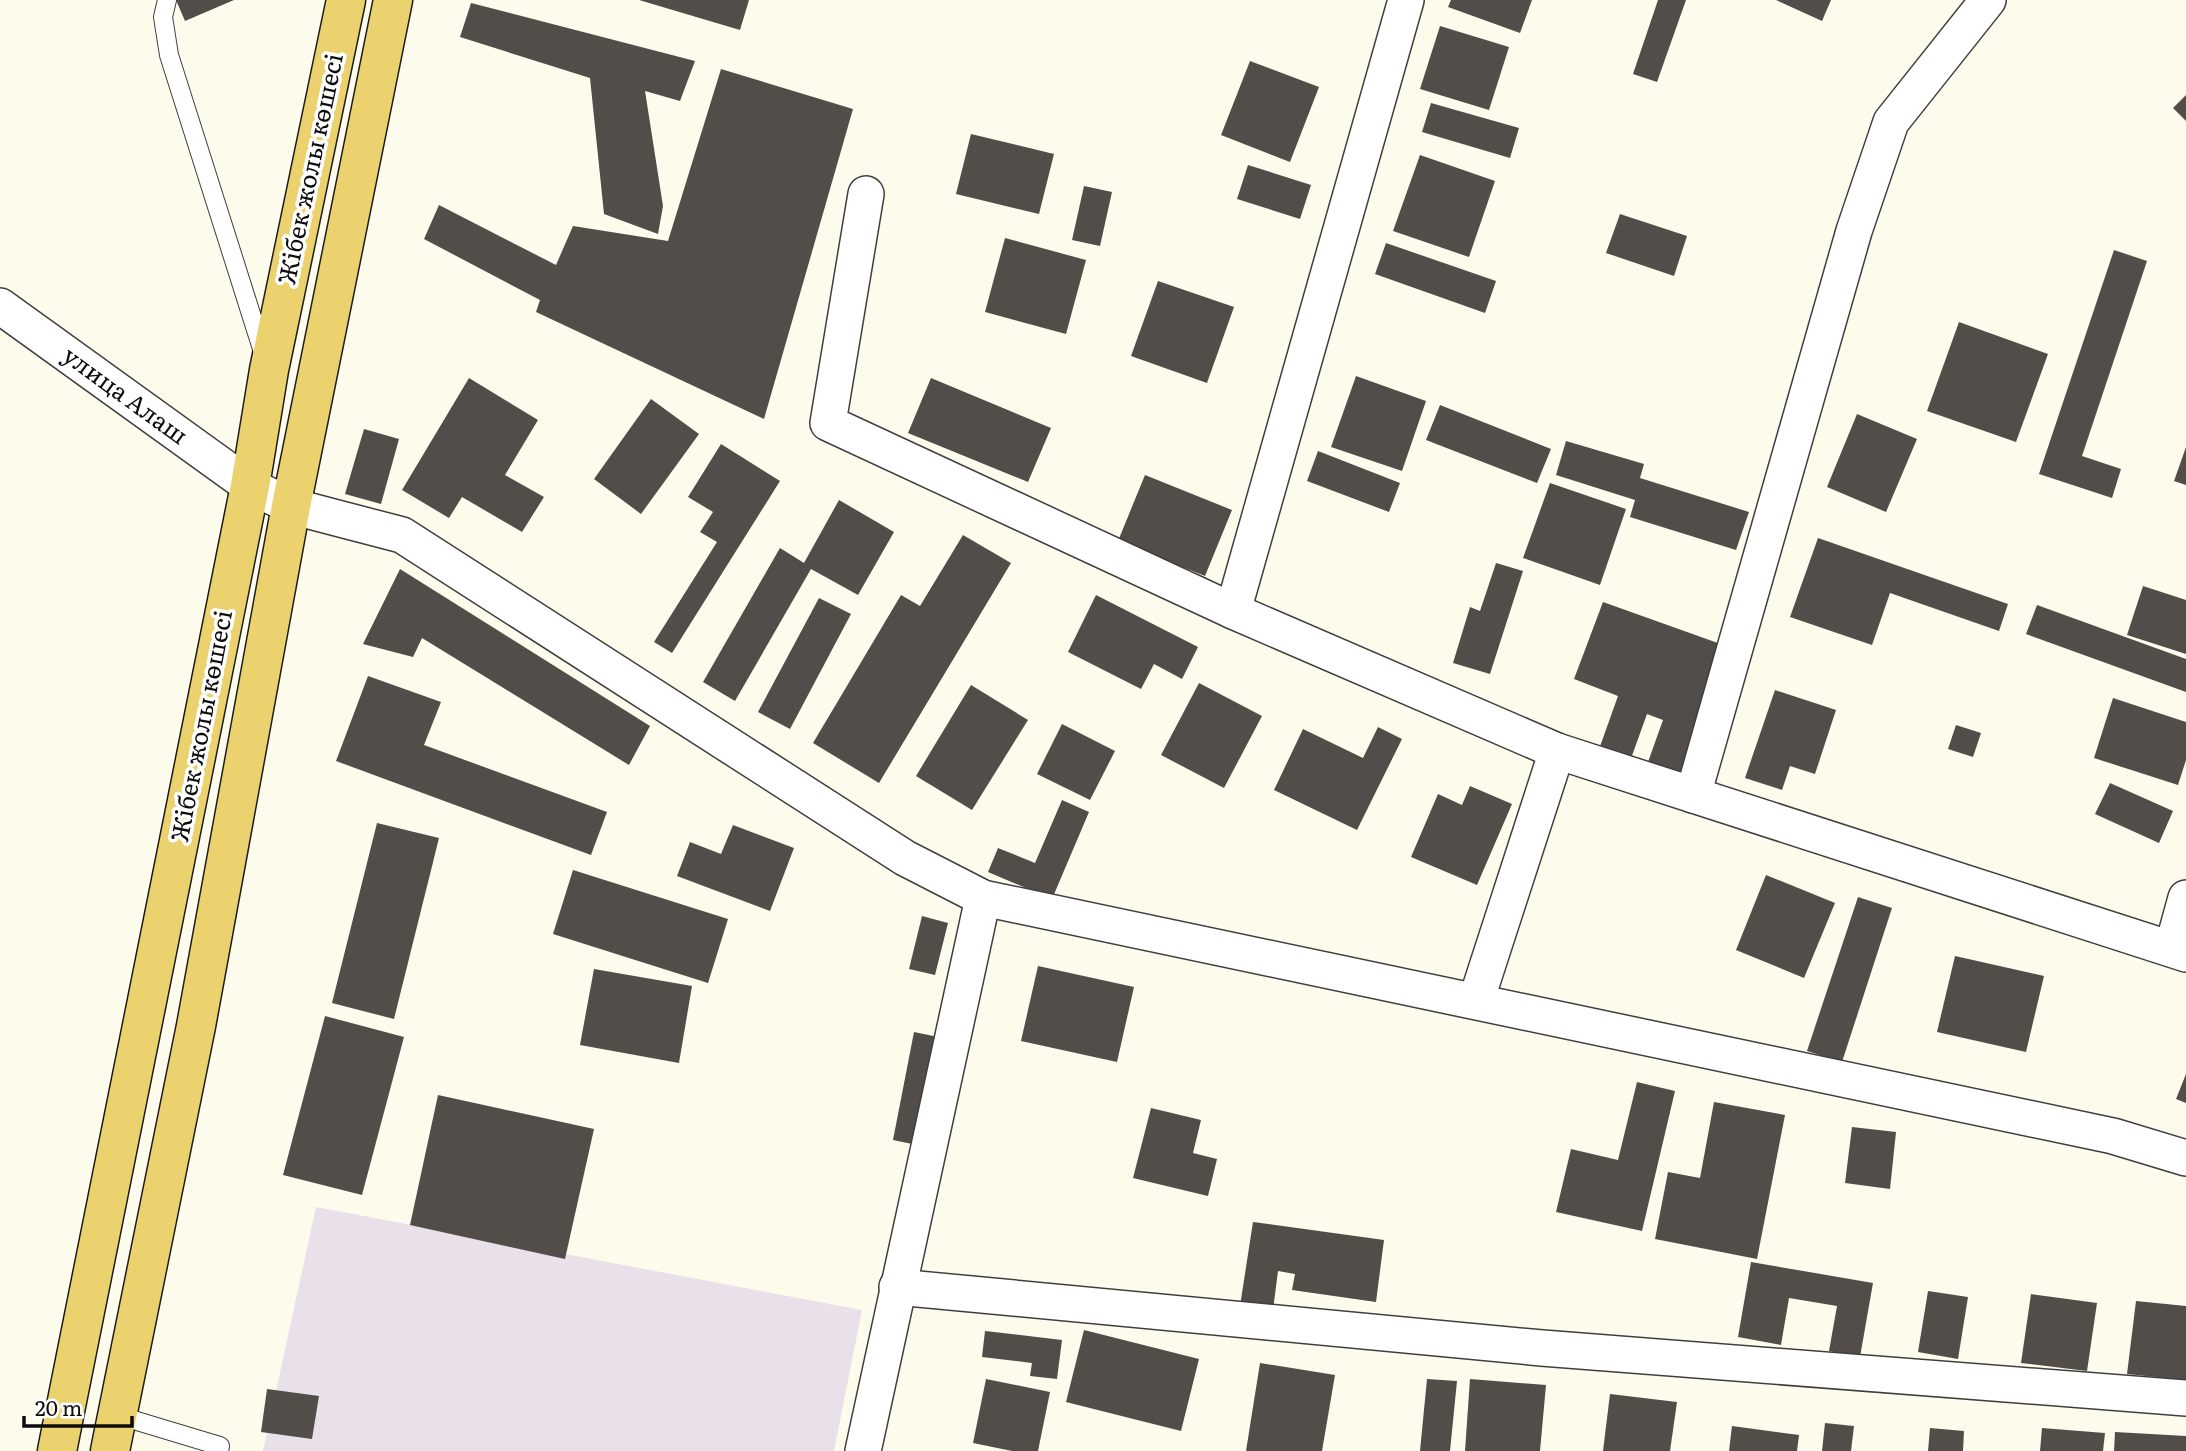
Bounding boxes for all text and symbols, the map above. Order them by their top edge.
street label: Жібек жолы көшесі [267,50,350,287]
street label: улица Алаш [57,337,196,451]
street label: Жібек жолы көшесі [160,607,239,844]
scale bar [24,1384,133,1428]
text: 20 m [35,1391,82,1422]

